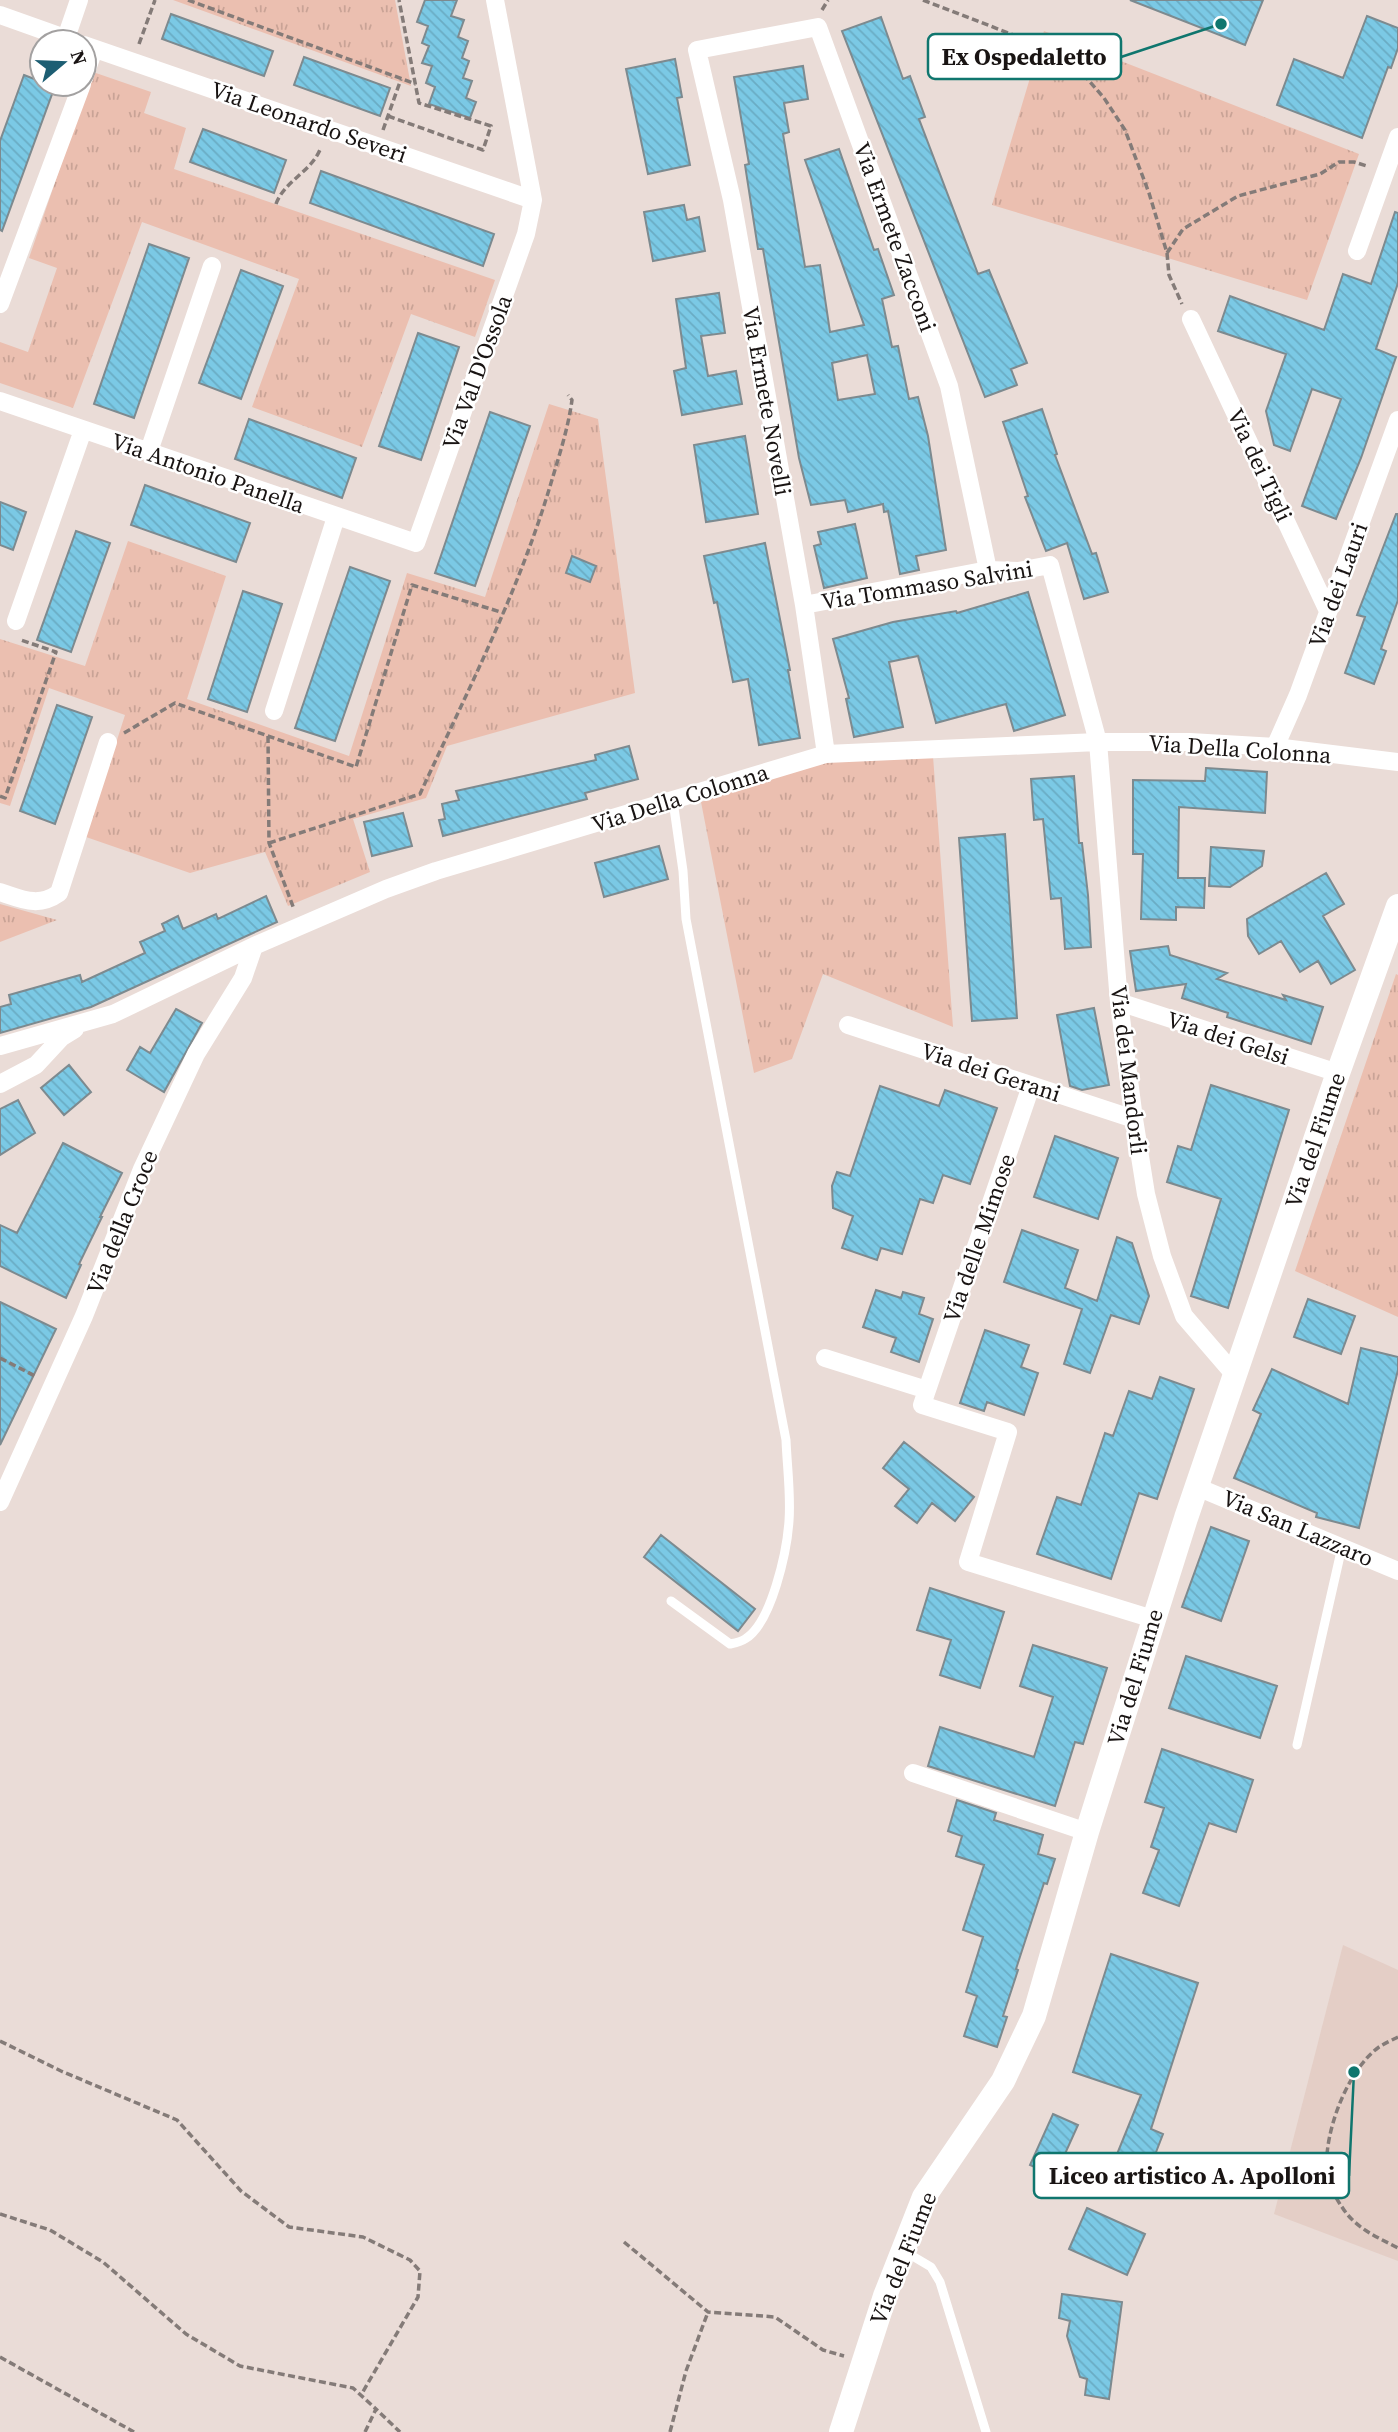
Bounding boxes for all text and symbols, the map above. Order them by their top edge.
north arrow [28,28,98,98]
callout: Ex Ospedaletto [928,34,1121,79]
text: Ex Ospedaletto [941,40,1107,73]
text: N [65,47,94,68]
street label: Via Leonardo Severi [207,73,412,171]
street label: Via Ermete Zacconi [846,138,944,336]
street label: Via Val D'Ossola [434,290,520,454]
street label: Via Ermete Novelli [735,304,799,498]
street label: Via dei Tigli [1220,403,1300,527]
street label: Via Antonio Panella [107,425,309,521]
street label: Via dei Lauri [1301,518,1376,652]
street label: Via Tommaso Salvini [819,552,1035,618]
street label: Via Della Colonna [1148,727,1333,771]
street label: Via Della Colonna [588,756,772,840]
street label: Via dei Mandorli [1103,983,1155,1157]
street label: Via dei Gelsi [1163,1003,1293,1073]
street label: Via dei Gerani [917,1034,1065,1110]
street label: Via del Fiume [1277,1068,1353,1212]
street label: Via della Croce [78,1145,166,1299]
street label: Via delle Mimose [935,1149,1023,1327]
street label: Via San Lazzaro [1217,1482,1379,1574]
street label: Via del Fiume [1099,1605,1171,1749]
callout: Liceo artistico A. Apolloni [1034,2153,1349,2198]
text: Liceo artistico A. Apolloni [1049,2159,1336,2192]
street label: Via del Fiume [862,2187,944,2329]

